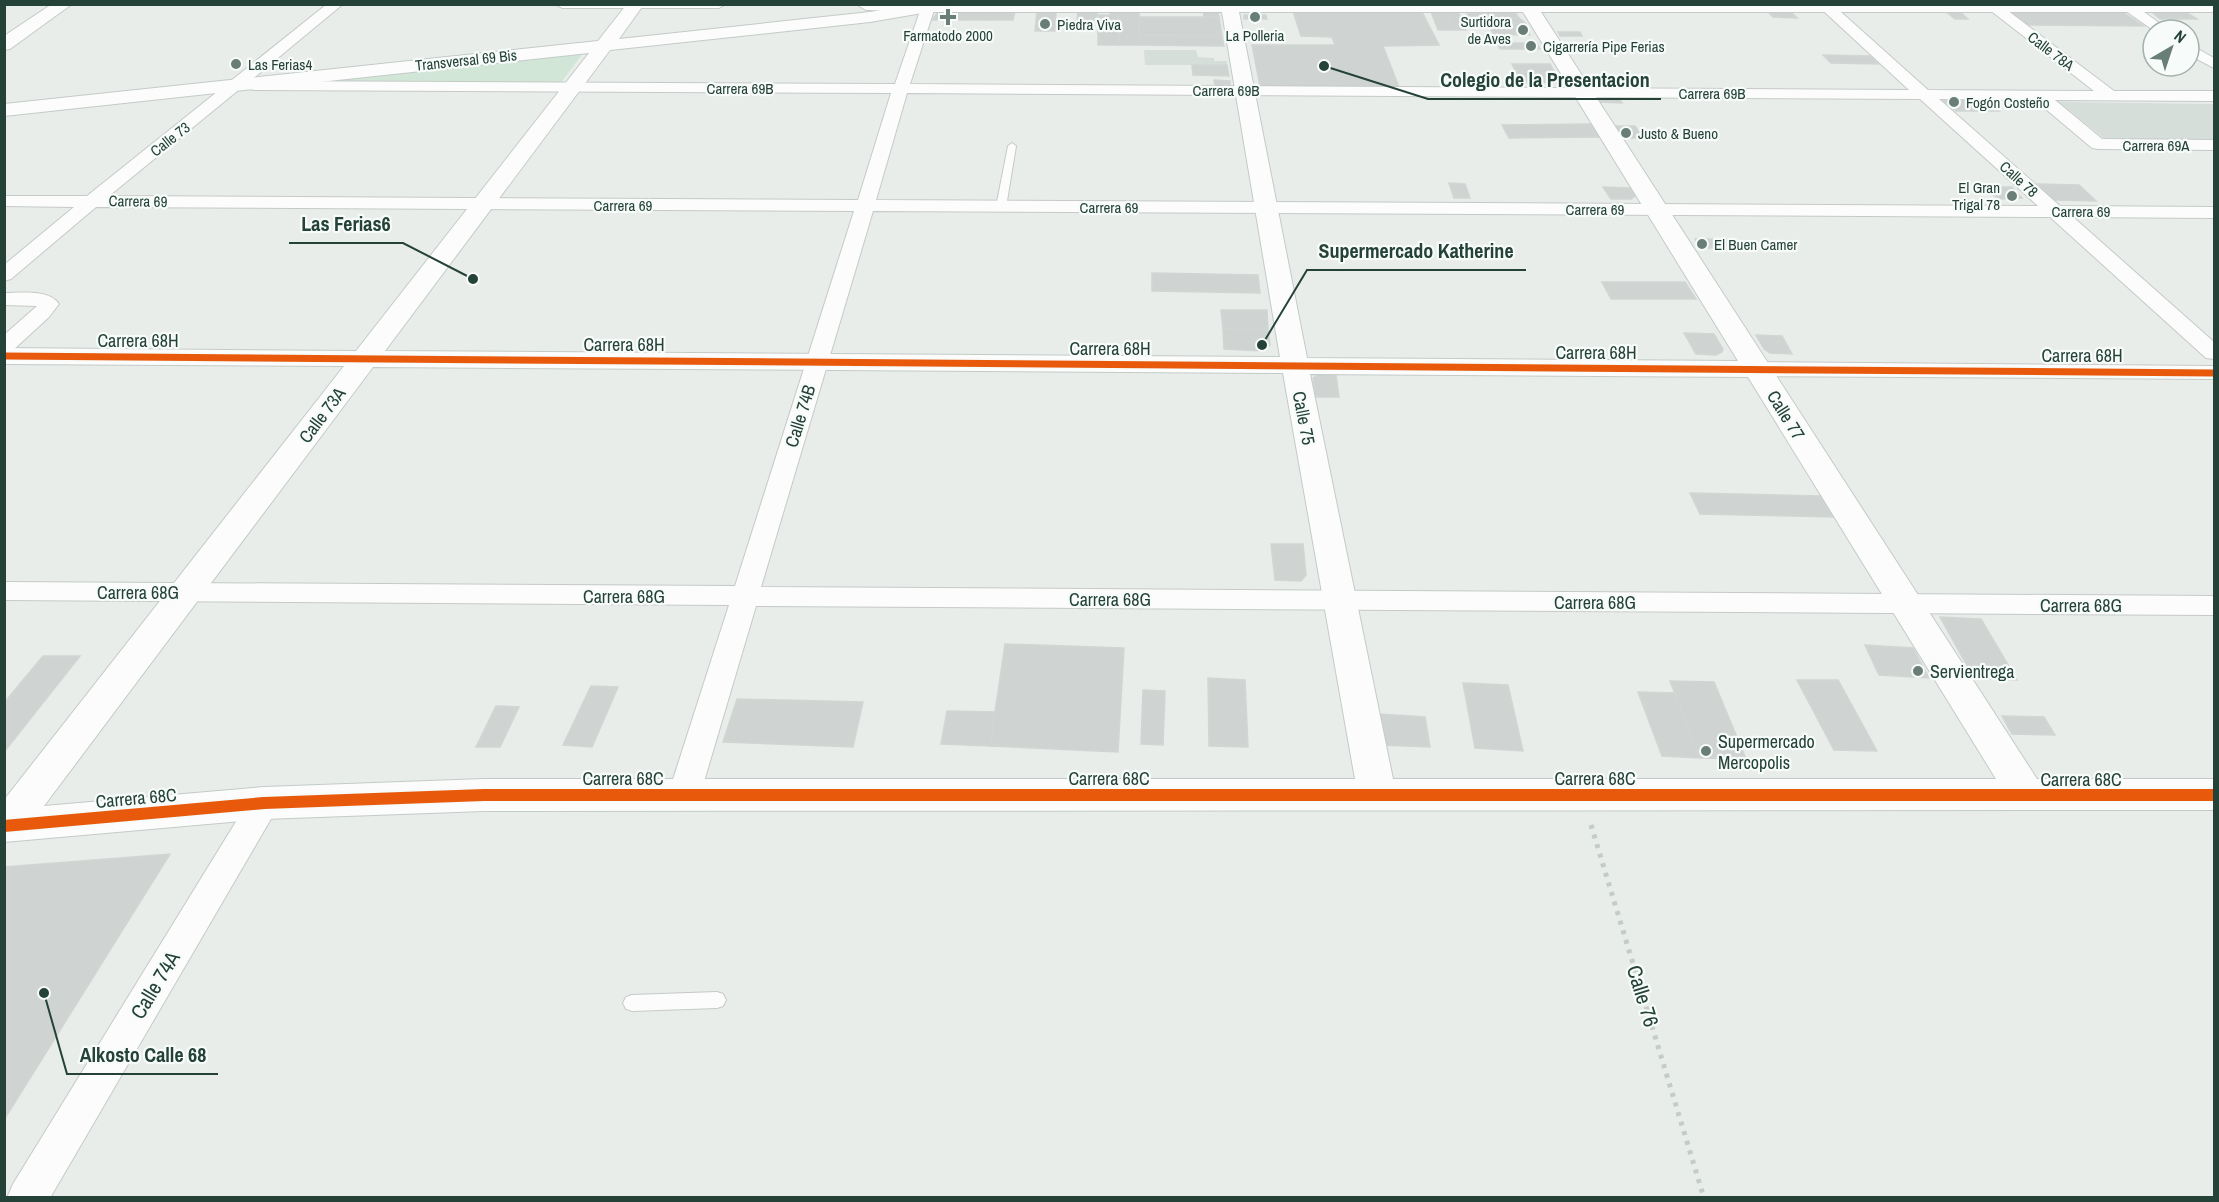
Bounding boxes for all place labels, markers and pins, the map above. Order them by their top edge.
marker: Farmatodo 2000 [941,10,955,24]
marker: La Polleria [1248,10,1262,24]
place label: Surtidora de Aves [1460,11,1511,49]
place label: Piedra Viva [1057,14,1121,35]
marker: Piedra Viva [1038,17,1052,31]
marker: Surtidora de Aves [1516,23,1530,37]
place label: Farmatodo 2000 [903,25,993,46]
place label: La Polleria [1226,25,1285,46]
place label: Cigarrería Pipe Ferias [1543,36,1665,57]
marker: Cigarrería Pipe Ferias [1524,39,1538,53]
place label: Las Ferias4 [248,54,313,75]
marker: Las Ferias4 [229,57,243,71]
callout: Colegio de la Presentacion [1428,61,1661,99]
place label: Fogón Costeño [1966,92,2050,113]
marker: Fogón Costeño [1947,95,1961,109]
place label: Justo & Bueno [1638,123,1718,144]
marker: Justo & Bueno [1619,126,1633,140]
place label: El Gran Trigal 78 [1952,177,2000,215]
marker: El Gran Trigal 78 [2005,189,2019,203]
callout: Las Ferias6 [289,205,403,243]
callout: Supermercado Katherine [1307,232,1526,270]
place label: El Buen Camer [1714,234,1797,255]
marker: El Buen Camer [1695,237,1709,251]
place label: Servientrega [1930,659,2015,684]
marker: Servientrega [1911,664,1925,678]
place label: Supermercado Mercopolis [1718,729,1815,775]
marker: Supermercado Mercopolis [1699,744,1713,758]
callout: Alkosto Calle 68 [67,1036,218,1074]

